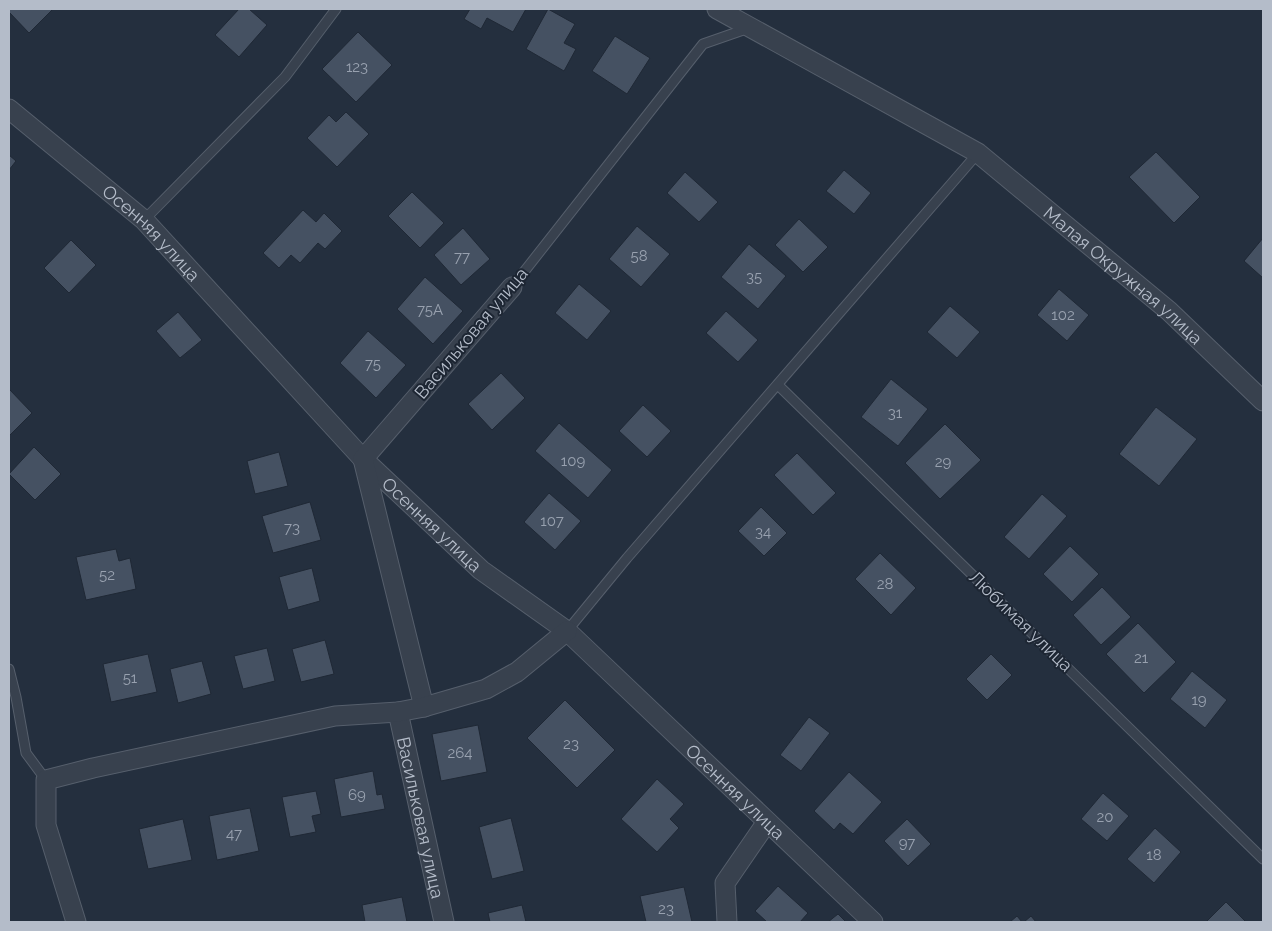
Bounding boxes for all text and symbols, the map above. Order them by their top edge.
house number: 123 [346,58,368,76]
street label: Осенняя улица [99,180,205,285]
street label: Малая Окружная улица [1040,202,1207,348]
house number: 58 [630,247,648,265]
house number: 77 [454,248,470,266]
street label: Васильковая улица [410,263,532,403]
house number: 35 [746,268,762,286]
house number: 75А [417,301,443,319]
house number: 102 [1051,306,1075,324]
house number: 75 [365,355,381,373]
house number: 31 [888,404,903,422]
house number: 109 [561,452,585,470]
house number: 29 [935,453,952,471]
street label: Осенняя улица [378,472,486,576]
house number: 107 [540,512,564,530]
house number: 73 [284,519,300,537]
house number: 34 [755,523,771,541]
house number: 52 [99,566,115,584]
street label: Любимая улица [965,566,1077,676]
house number: 28 [877,575,893,593]
house number: 21 [1134,649,1149,667]
house number: 51 [123,669,138,687]
house number: 19 [1191,691,1207,709]
street label: Васильковая улица [393,735,449,900]
house number: 23 [563,735,579,753]
street label: Осенняя улица [682,739,789,843]
house number: 264 [447,744,473,762]
house number: 69 [348,786,366,804]
house number: 20 [1097,808,1114,826]
house number: 47 [226,825,242,843]
house number: 97 [899,834,915,852]
house number: 18 [1146,846,1162,864]
house number: 23 [658,900,674,918]

